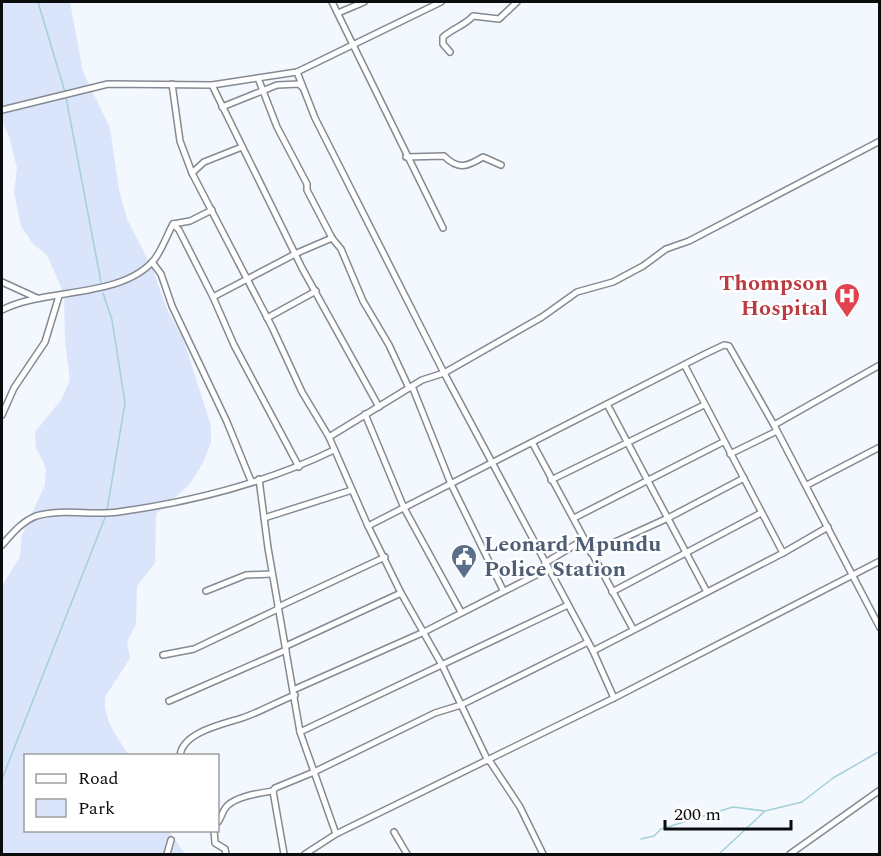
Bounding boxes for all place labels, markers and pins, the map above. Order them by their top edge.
place label: Thompson Hospital [719,267,828,325]
hospital icon: Thompson Hospital [832,281,862,319]
place label: Leonard Mpundu Police Station [484,528,661,586]
public building icon: Leonard Mpundu Police Station [449,542,479,580]

